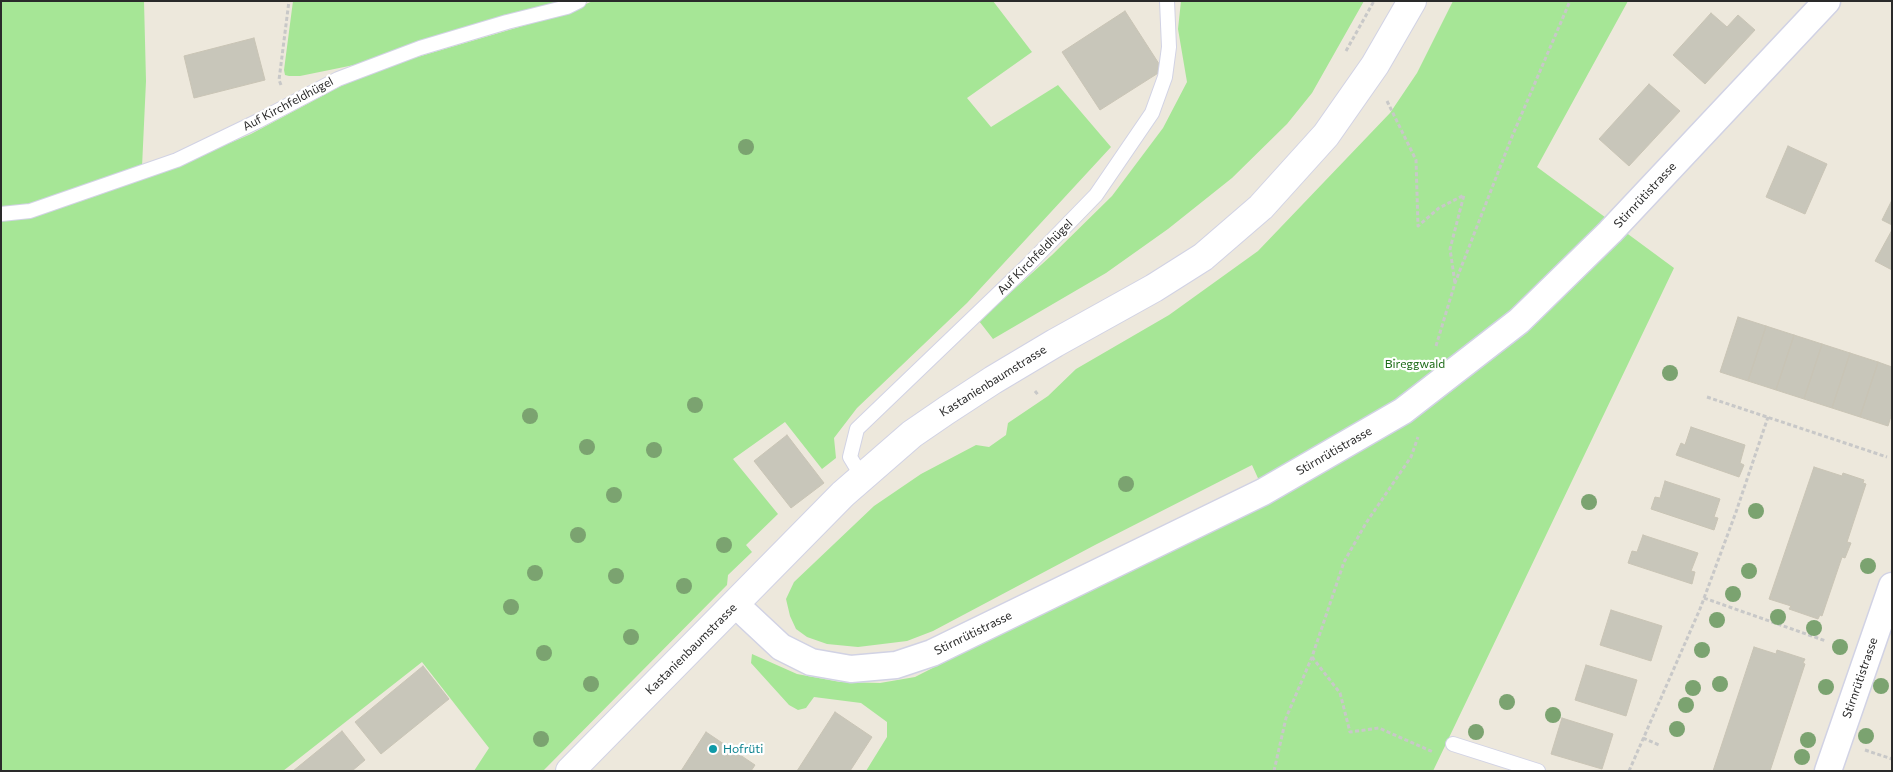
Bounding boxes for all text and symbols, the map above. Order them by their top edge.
street label: Auf Kirchfeldhügel [240,74,336,134]
street label: Stirnrütistrasse [1611,159,1679,231]
street label: Auf Kirchfeldhügel [994,216,1076,298]
street label: Kastanienbaumstrasse [937,342,1049,420]
park label: Bireggwald [1385,357,1445,371]
street label: Stirnrütistrasse [1294,424,1374,478]
street label: Kastanienbaumstrasse [642,600,740,698]
street label: Stirnrütistrasse [932,608,1014,658]
street label: Stirnrütistrasse [1839,636,1881,720]
place label: Hofrüti [723,742,763,756]
marker: Hofrüti [707,743,719,755]

